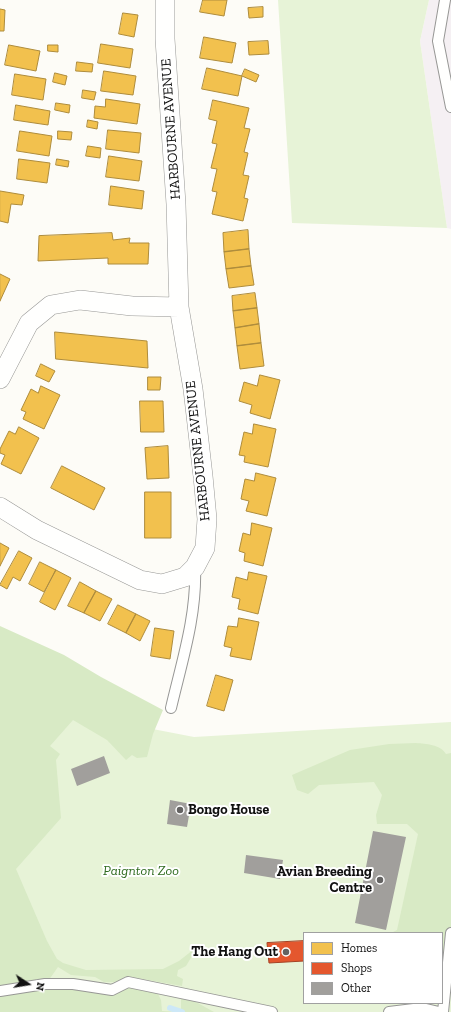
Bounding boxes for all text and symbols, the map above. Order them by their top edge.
street label: HARBOURNE AVENUE [158,58,184,200]
street label: HARBOURNE AVENUE [182,380,214,522]
place label: Bongo House [188,802,269,818]
marker: Bongo House [175,805,185,815]
park label: Paignton Zoo [103,863,179,879]
place label: Avian Breeding Centre [277,864,372,896]
marker: Avian Breeding Centre [375,875,385,885]
legend [303,932,443,1004]
text: Homes [341,941,377,955]
place label: The Hang Out [191,944,278,960]
marker: The Hang Out [281,947,291,957]
text: Shops [341,961,372,975]
north arrow [8,964,48,1004]
text: N [33,981,47,992]
text: Other [341,981,372,995]

